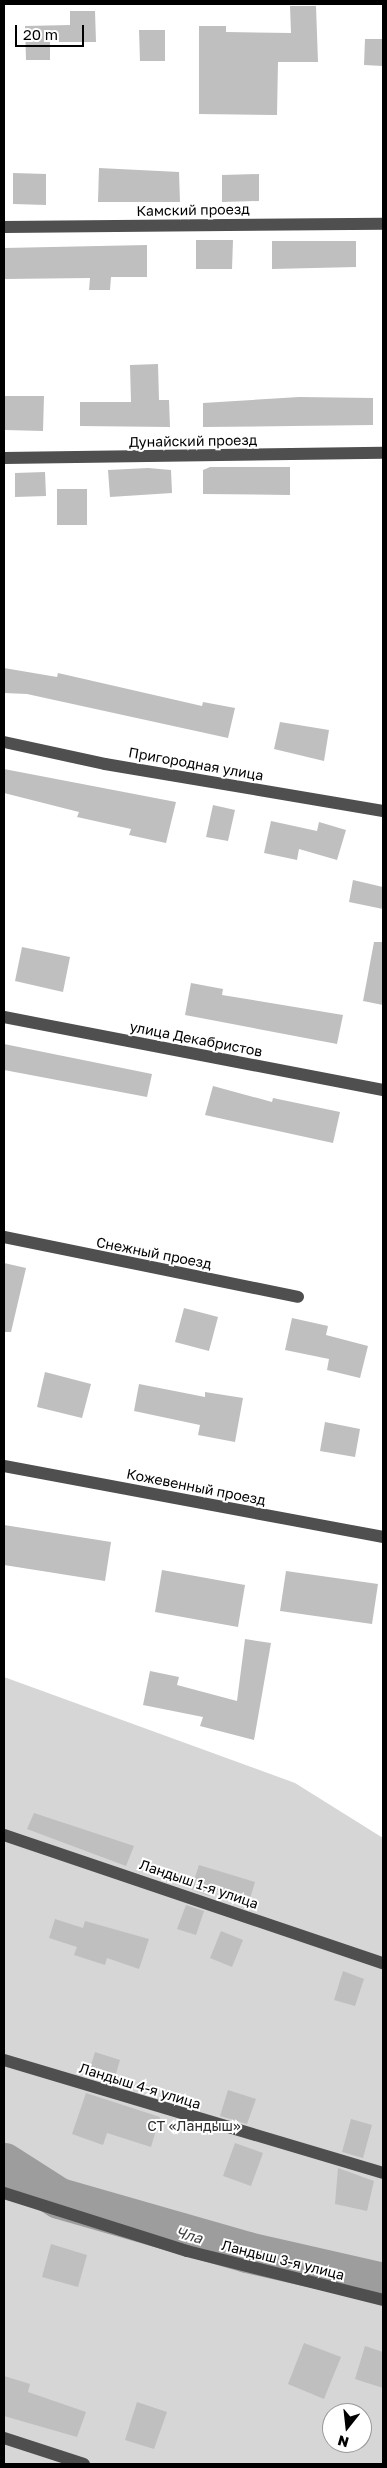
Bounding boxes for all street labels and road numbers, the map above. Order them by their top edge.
street label: Камский проезд [136,201,250,219]
street label: Дунайский проезд [129,431,257,451]
street label: Пригородная улица [127,744,265,784]
street label: улица Декабристов [128,1018,264,1060]
street label: Снежный проезд [95,1234,213,1272]
street label: Кожевенный проезд [125,1465,267,1509]
street label: Ландыш 1-я улица [137,1856,261,1912]
street label: Ландыш 4-я улица [77,2059,203,2113]
street label: Ландыш 3-я улица [220,2237,346,2283]

